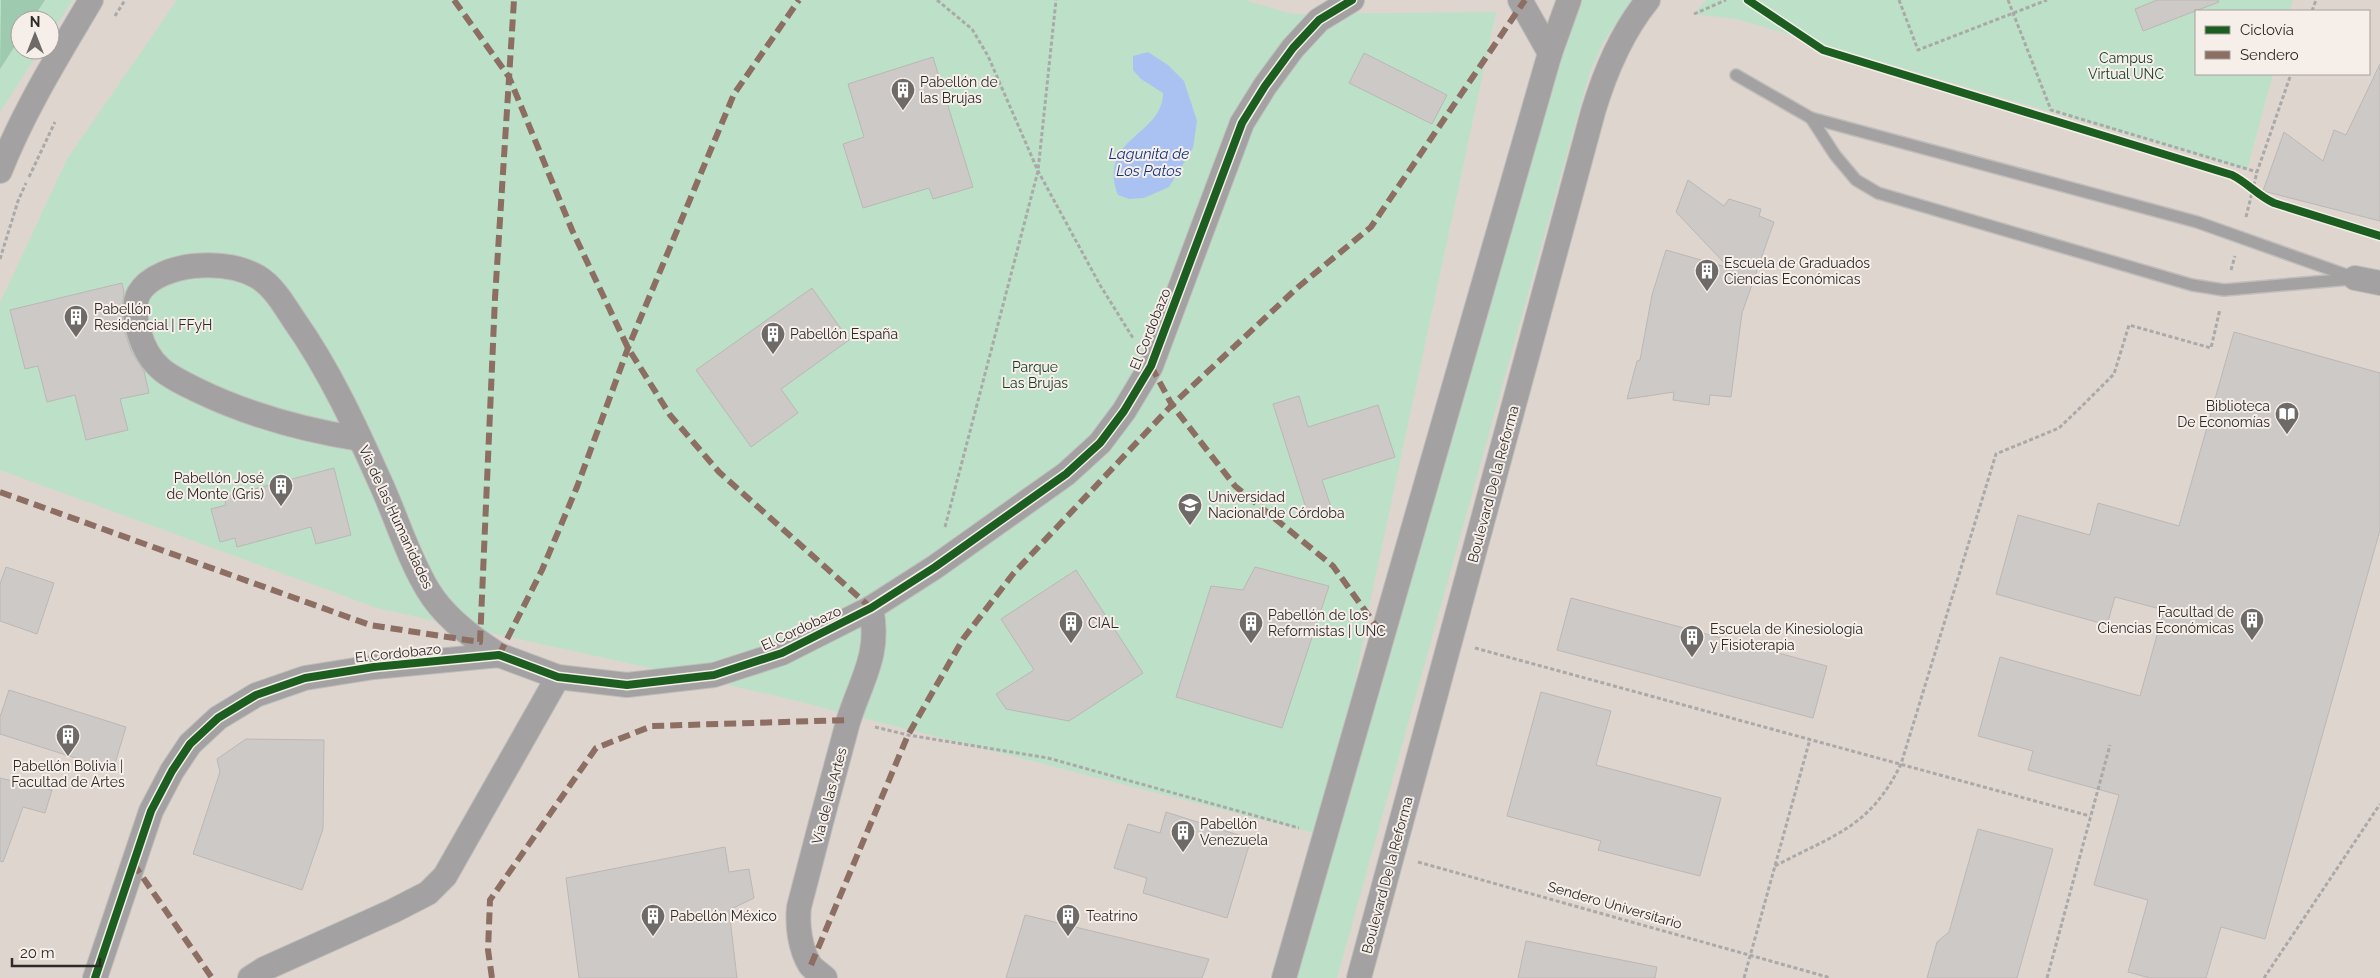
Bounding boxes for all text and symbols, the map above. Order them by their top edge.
north arrow [10,10,60,60]
legend [2195,10,2370,75]
text: N [30,14,40,30]
text: Ciclovía [2240,21,2294,39]
text: Sendero [2240,46,2299,64]
park label: Campus Virtual UNC [2088,50,2164,82]
place label: Pabellón de las Brujas [920,74,998,106]
building icon: Pabellón de las Brujas [890,77,916,111]
water label: Lagunita de Los Patos [1109,145,1189,180]
place label: Escuela de Graduados Ciencias Económicas [1724,255,1870,287]
building icon: Escuela de Graduados Ciencias Económicas [1694,258,1720,292]
street label: El Cordobazo [1126,286,1174,372]
place label: Pabellón Residencial | FFyH [94,301,212,333]
building icon: Pabellón Residencial | FFyH [63,304,89,338]
building icon: Pabellón España [760,321,786,355]
place label: Pabellón España [790,326,898,342]
park label: Parque Las Brujas [1002,359,1068,391]
place label: Biblioteca De Economías [2177,398,2270,430]
library icon: Biblioteca De Economías [2274,401,2300,435]
street label: Boulevard De la Reforma [1464,404,1522,564]
street label: Vía de las Humanidades [356,443,436,591]
place label: Pabellón José de Monte (Gris) [167,470,264,502]
building icon: Pabellón José de Monte (Gris) [268,473,294,507]
place label: Universidad Nacional de Córdoba [1208,489,1345,521]
school or university icon: Universidad Nacional de Córdoba [1177,492,1203,526]
street label: El Cordobazo [758,602,844,654]
place label: Facultad de Ciencias Económicas [2098,604,2234,636]
place label: Pabellón de los Reformistas | UNC [1268,607,1386,639]
building icon: Facultad de Ciencias Económicas [2239,607,2265,641]
building icon: CIAL [1058,610,1084,644]
building icon: Pabellón de los Reformistas | UNC [1238,610,1264,644]
place label: CIAL [1088,615,1119,631]
place label: Escuela de Kinesiología y Fisioterapia [1710,621,1863,653]
building icon: Escuela de Kinesiología y Fisioterapia [1679,624,1705,658]
street label: El Cordobazo [354,641,442,665]
building icon: Pabellón Bolivia | Facultad de Artes [55,723,81,757]
street label: Vía de las Artes [808,746,850,846]
place label: Pabellón Bolivia | Facultad de Artes [11,758,125,790]
street label: Boulevard De la Reforma [1358,795,1416,955]
place label: Pabellón Venezuela [1200,816,1268,848]
building icon: Pabellón Venezuela [1170,819,1196,853]
street label: Sendero Universitario [1546,878,1684,932]
building icon: Pabellón México [640,903,666,937]
building icon: Teatrino [1055,903,1081,937]
place label: Pabellón México [670,908,777,924]
place label: Teatrino [1086,908,1138,924]
scale bar [12,936,100,968]
text: 20 m [20,944,55,962]

